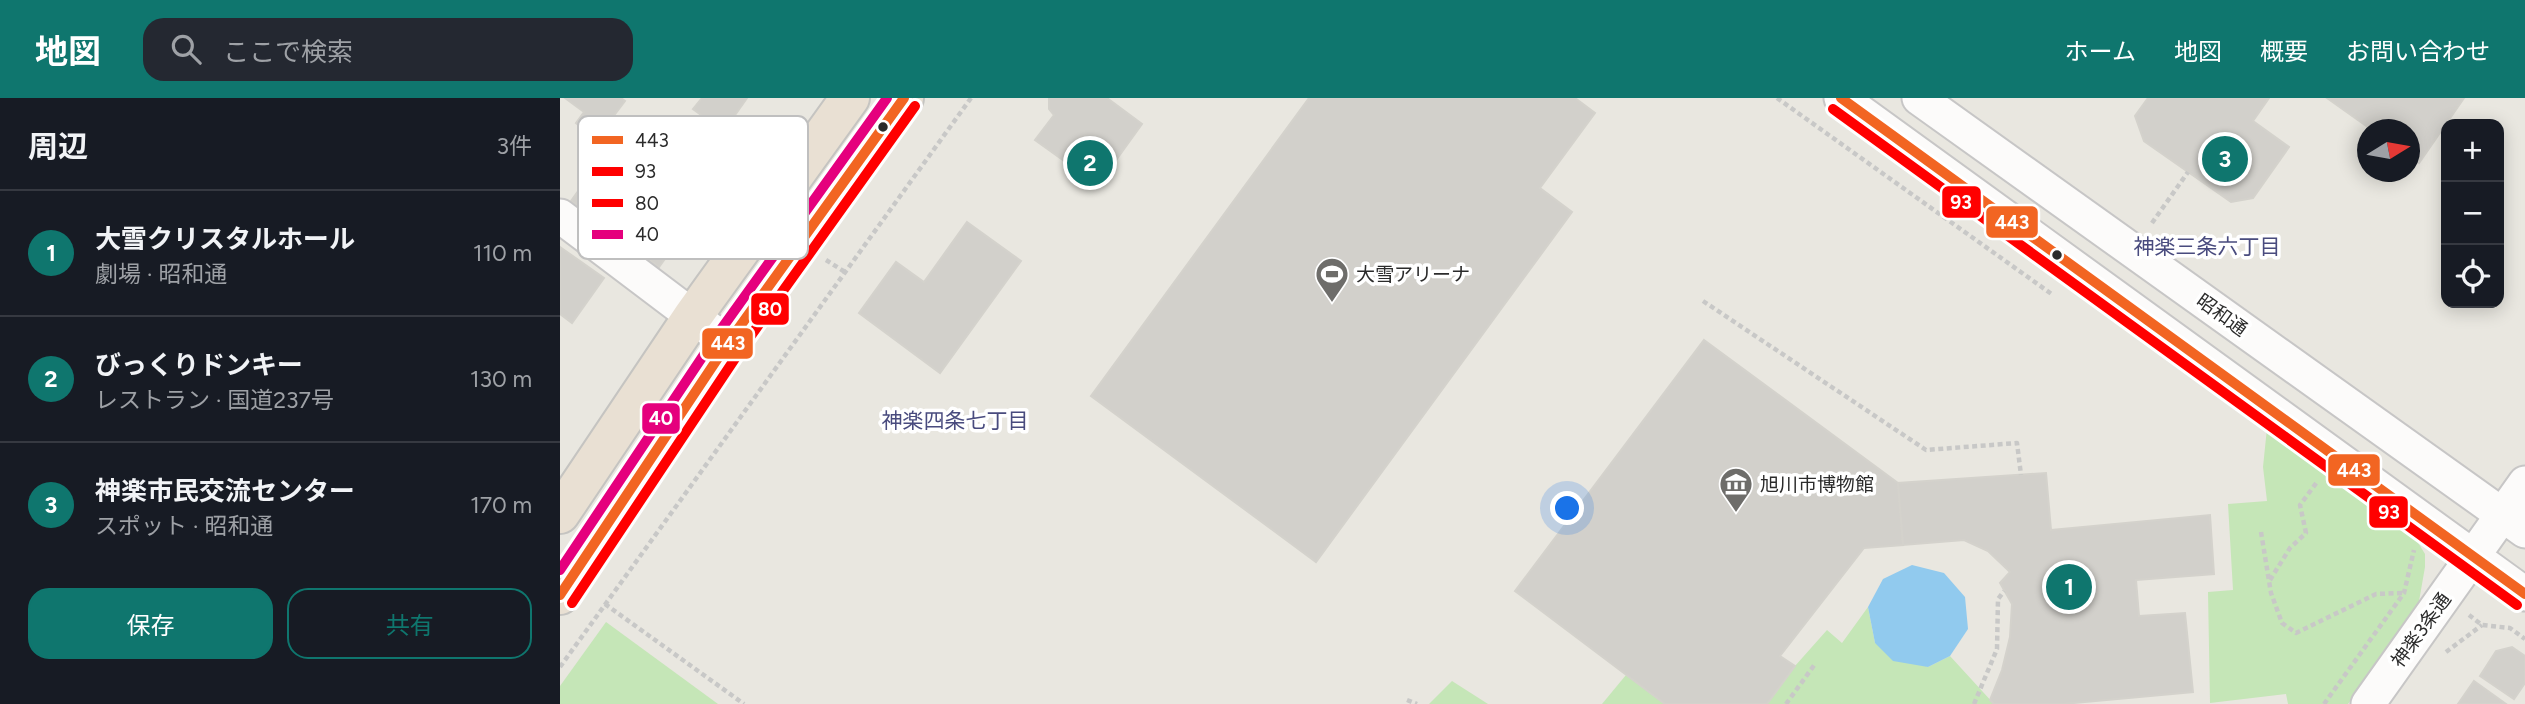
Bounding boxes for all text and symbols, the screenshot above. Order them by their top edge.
search box [143,18,633,81]
icon: search [167,30,205,68]
text: 地図 [35,32,101,71]
text: ここで検索 [223,36,353,68]
text: ホーム [2065,37,2136,66]
text: 地図 [2174,37,2222,66]
text: 概要 [2260,37,2308,66]
text: お問い合わせ [2346,37,2490,66]
legend [578,116,808,259]
north arrow [2357,119,2420,182]
map controls [2441,119,2504,308]
button: + [2441,119,2504,182]
unlabelled marker [876,120,890,134]
text: 周辺 [28,128,88,165]
text: 443 [635,129,669,152]
text: 3件 [496,132,532,160]
pin: 3 [2202,133,2248,185]
pin: 2 [1067,137,1113,189]
text: 93 [635,160,656,183]
button: − [2441,182,2504,245]
line badge: 93 [1941,185,1982,219]
text: 93 [1950,191,1972,214]
text: 80 [635,192,659,215]
line badge: 443 [1985,205,2039,239]
text: 443 [1995,211,2029,234]
text: 大雪クリスタルホール [95,223,355,255]
text: 40 [635,223,659,246]
district label: 神楽三条六丁目 [2134,234,2281,259]
text: 1 [46,239,56,267]
text: 110 m [473,239,532,267]
button: locate [2441,245,2504,308]
unlabelled marker [2050,248,2064,262]
sports icon: 大雪アリーナ [1313,255,1351,304]
text: 劇場 · 昭和通 [95,260,227,288]
place label: 大雪アリーナ [1356,263,1470,286]
street label: 昭和通 [2192,289,2252,341]
line badge: 80 [750,292,790,326]
text: 80 [758,298,782,321]
line badge: 443 [701,327,754,360]
text: 443 [711,332,745,355]
text: びっくりドンキー [95,349,303,381]
text: 2 [44,365,58,393]
text: 130 m [470,365,532,393]
text: レストラン · 国道237号 [95,386,334,414]
line badge: 40 [641,402,681,435]
text: 40 [649,407,673,430]
district label: 神楽四条七丁目 [882,408,1029,433]
line badge: 443 [2327,453,2381,487]
text: 443 [2337,459,2371,482]
museum icon: 旭川市博物館 [1717,465,1755,514]
place label: 旭川市博物館 [1760,473,1874,496]
text: 神楽市民交流センター [95,475,355,507]
text: 3 [45,491,57,519]
text: 170 m [470,491,532,519]
your location [1550,491,1584,525]
line badge: 93 [2368,495,2409,529]
text: 93 [2378,501,2400,524]
text: スポット · 昭和通 [95,512,273,540]
pin: 1 [2046,561,2092,613]
button: 保存 [28,588,273,659]
button: 共有 [287,588,532,659]
street label: 神楽3条通 [2386,588,2456,672]

